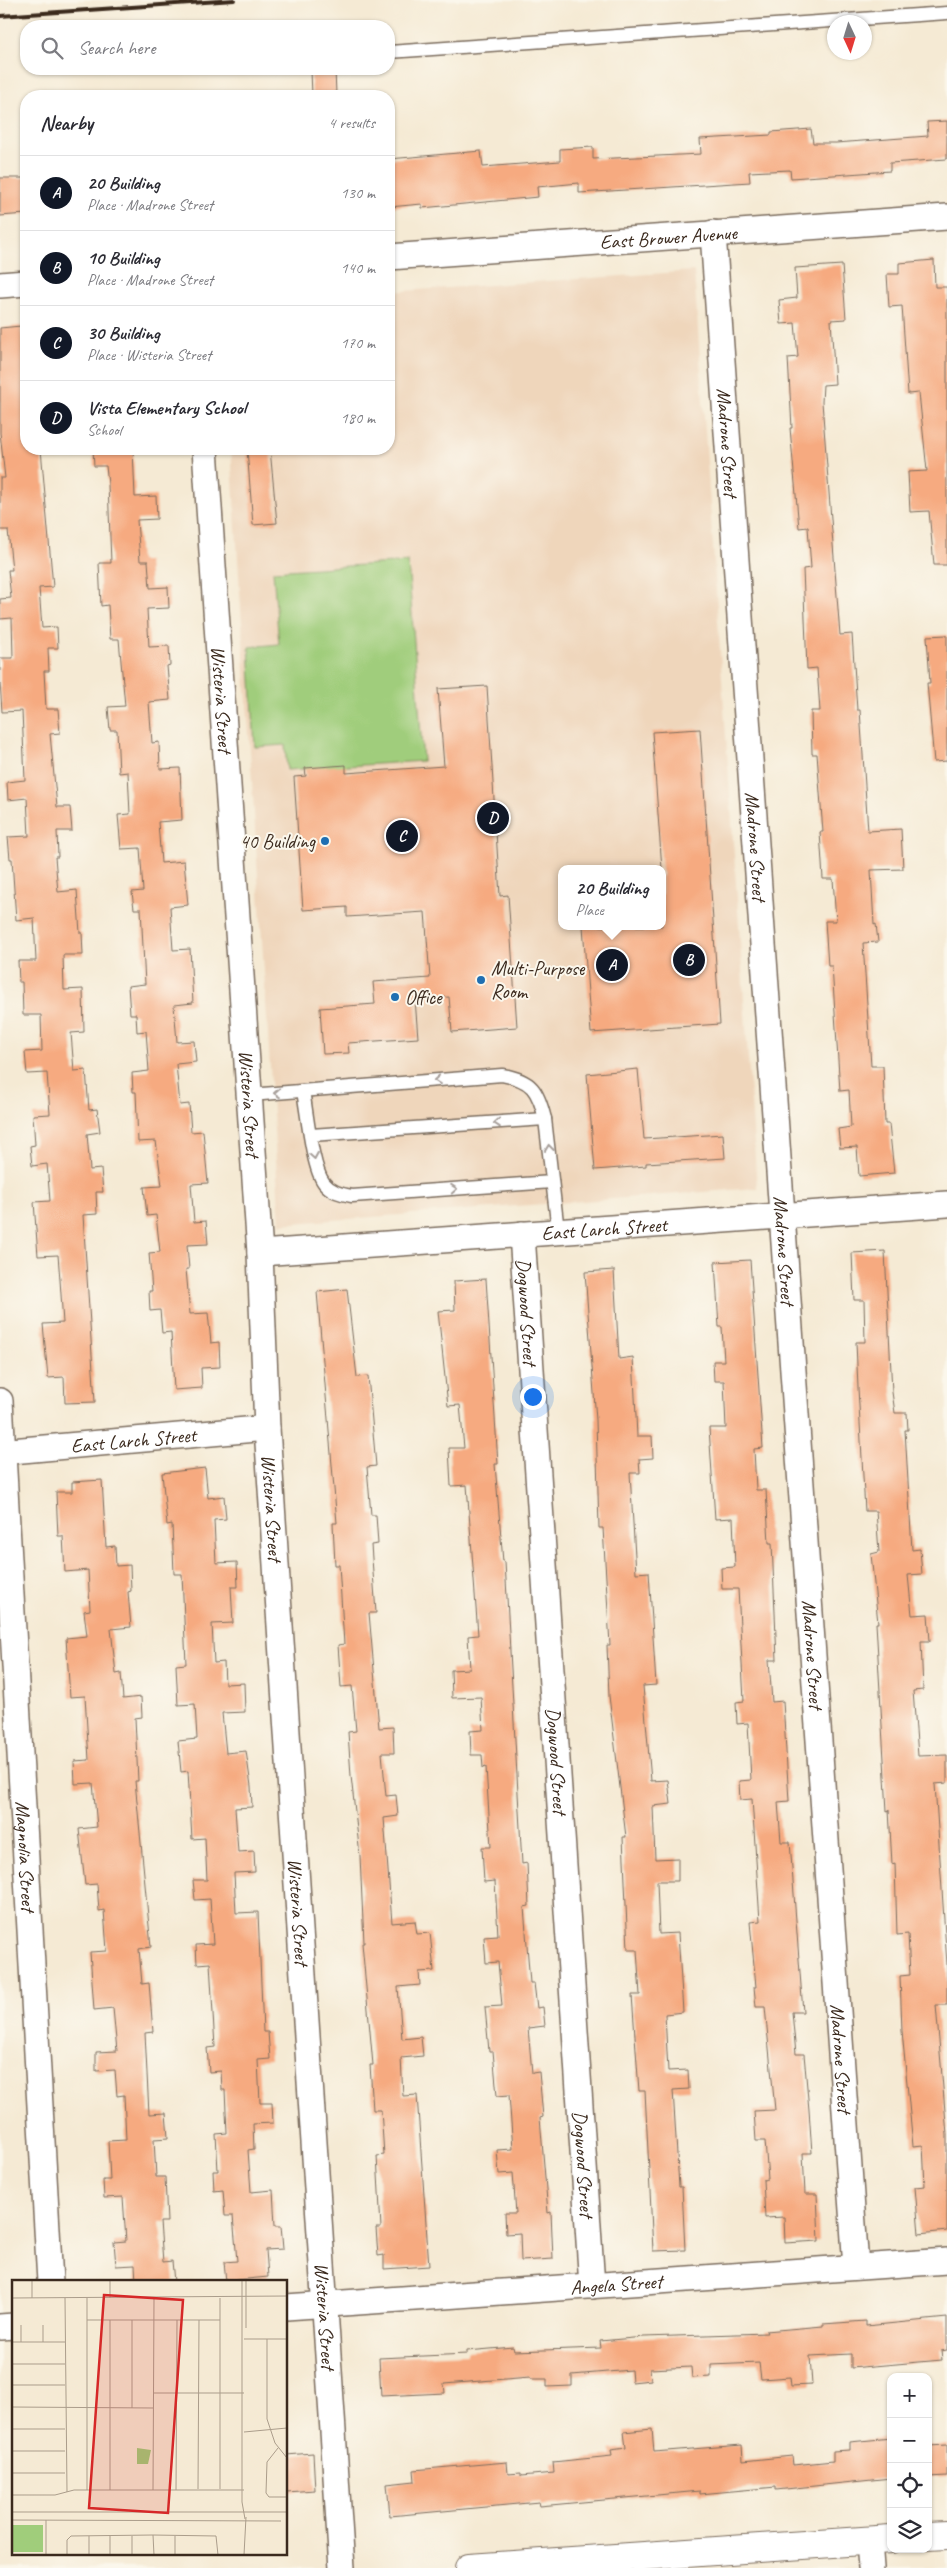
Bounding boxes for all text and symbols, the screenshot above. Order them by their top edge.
north arrow [827,15,872,60]
search box [20,20,395,75]
icon: search [38,34,66,62]
text: Search here [78,36,155,60]
text: Nearby [40,110,93,136]
text: 4 results [328,113,375,133]
text: 20 Building [87,171,160,195]
text: A [52,183,60,203]
text: 130 m [341,183,375,203]
text: Place · Madrone Street [87,195,213,215]
street label: East Brower Avenue [599,220,739,255]
text: 10 Building [87,246,160,270]
text: B [52,258,60,278]
text: 140 m [341,258,375,278]
text: Place · Madrone Street [87,270,213,290]
text: 30 Building [87,321,160,345]
text: C [52,333,60,353]
text: 170 m [341,333,375,353]
text: Place · Wisteria Street [87,345,211,365]
street label: Madrone Street [711,387,744,501]
text: Vista Elementary School [87,396,246,420]
text: D [51,408,61,428]
text: 180 m [341,408,375,428]
text: School [87,420,121,440]
street label: Wisteria Street [206,645,238,757]
street label: Madrone Street [739,791,772,905]
pin: D [477,799,509,837]
pin: C [386,817,418,855]
place label: 40 Building [240,829,316,854]
marker: 40 Building [319,835,331,847]
popup [558,865,666,930]
text: 20 Building [576,876,648,900]
text: Place [576,900,604,920]
pin: B [673,941,705,979]
pin: A [596,946,628,984]
place label: Multi-Purpose Room [491,956,586,1004]
marker: Multi-Purpose Room [475,974,487,986]
place label: Office [405,985,443,1010]
marker: Office [389,991,401,1003]
street label: Wisteria Street [233,1049,266,1161]
one-way arrow [433,1074,441,1085]
one-way arrow [272,1087,280,1098]
one-way arrow [492,1117,500,1128]
one-way arrow [544,1144,555,1152]
one-way arrow [309,1152,319,1161]
one-way arrow [450,1183,458,1194]
street label: Madrone Street [768,1195,801,1309]
street label: East Larch Street [541,1212,670,1246]
street label: Dogwood Street [511,1258,543,1369]
your location [520,1384,546,1410]
street label: East Larch Street [70,1422,200,1459]
street label: Wisteria Street [256,1454,288,1565]
street label: Madrone Street [796,1599,829,1713]
street label: Dogwood Street [541,1707,573,1818]
street label: Magnolia Street [10,1800,41,1916]
street label: Wisteria Street [282,1858,315,1969]
street label: Madrone Street [825,2003,857,2117]
street label: Dogwood Street [567,2110,600,2221]
street label: Wisteria Street [309,2262,341,2374]
street label: Angela Street [569,2269,667,2300]
inset map [12,2280,288,2556]
map controls [887,2373,932,2553]
button: + [887,2373,932,2418]
button: − [887,2418,932,2463]
button: locate [887,2463,932,2508]
button: layers [887,2508,932,2553]

